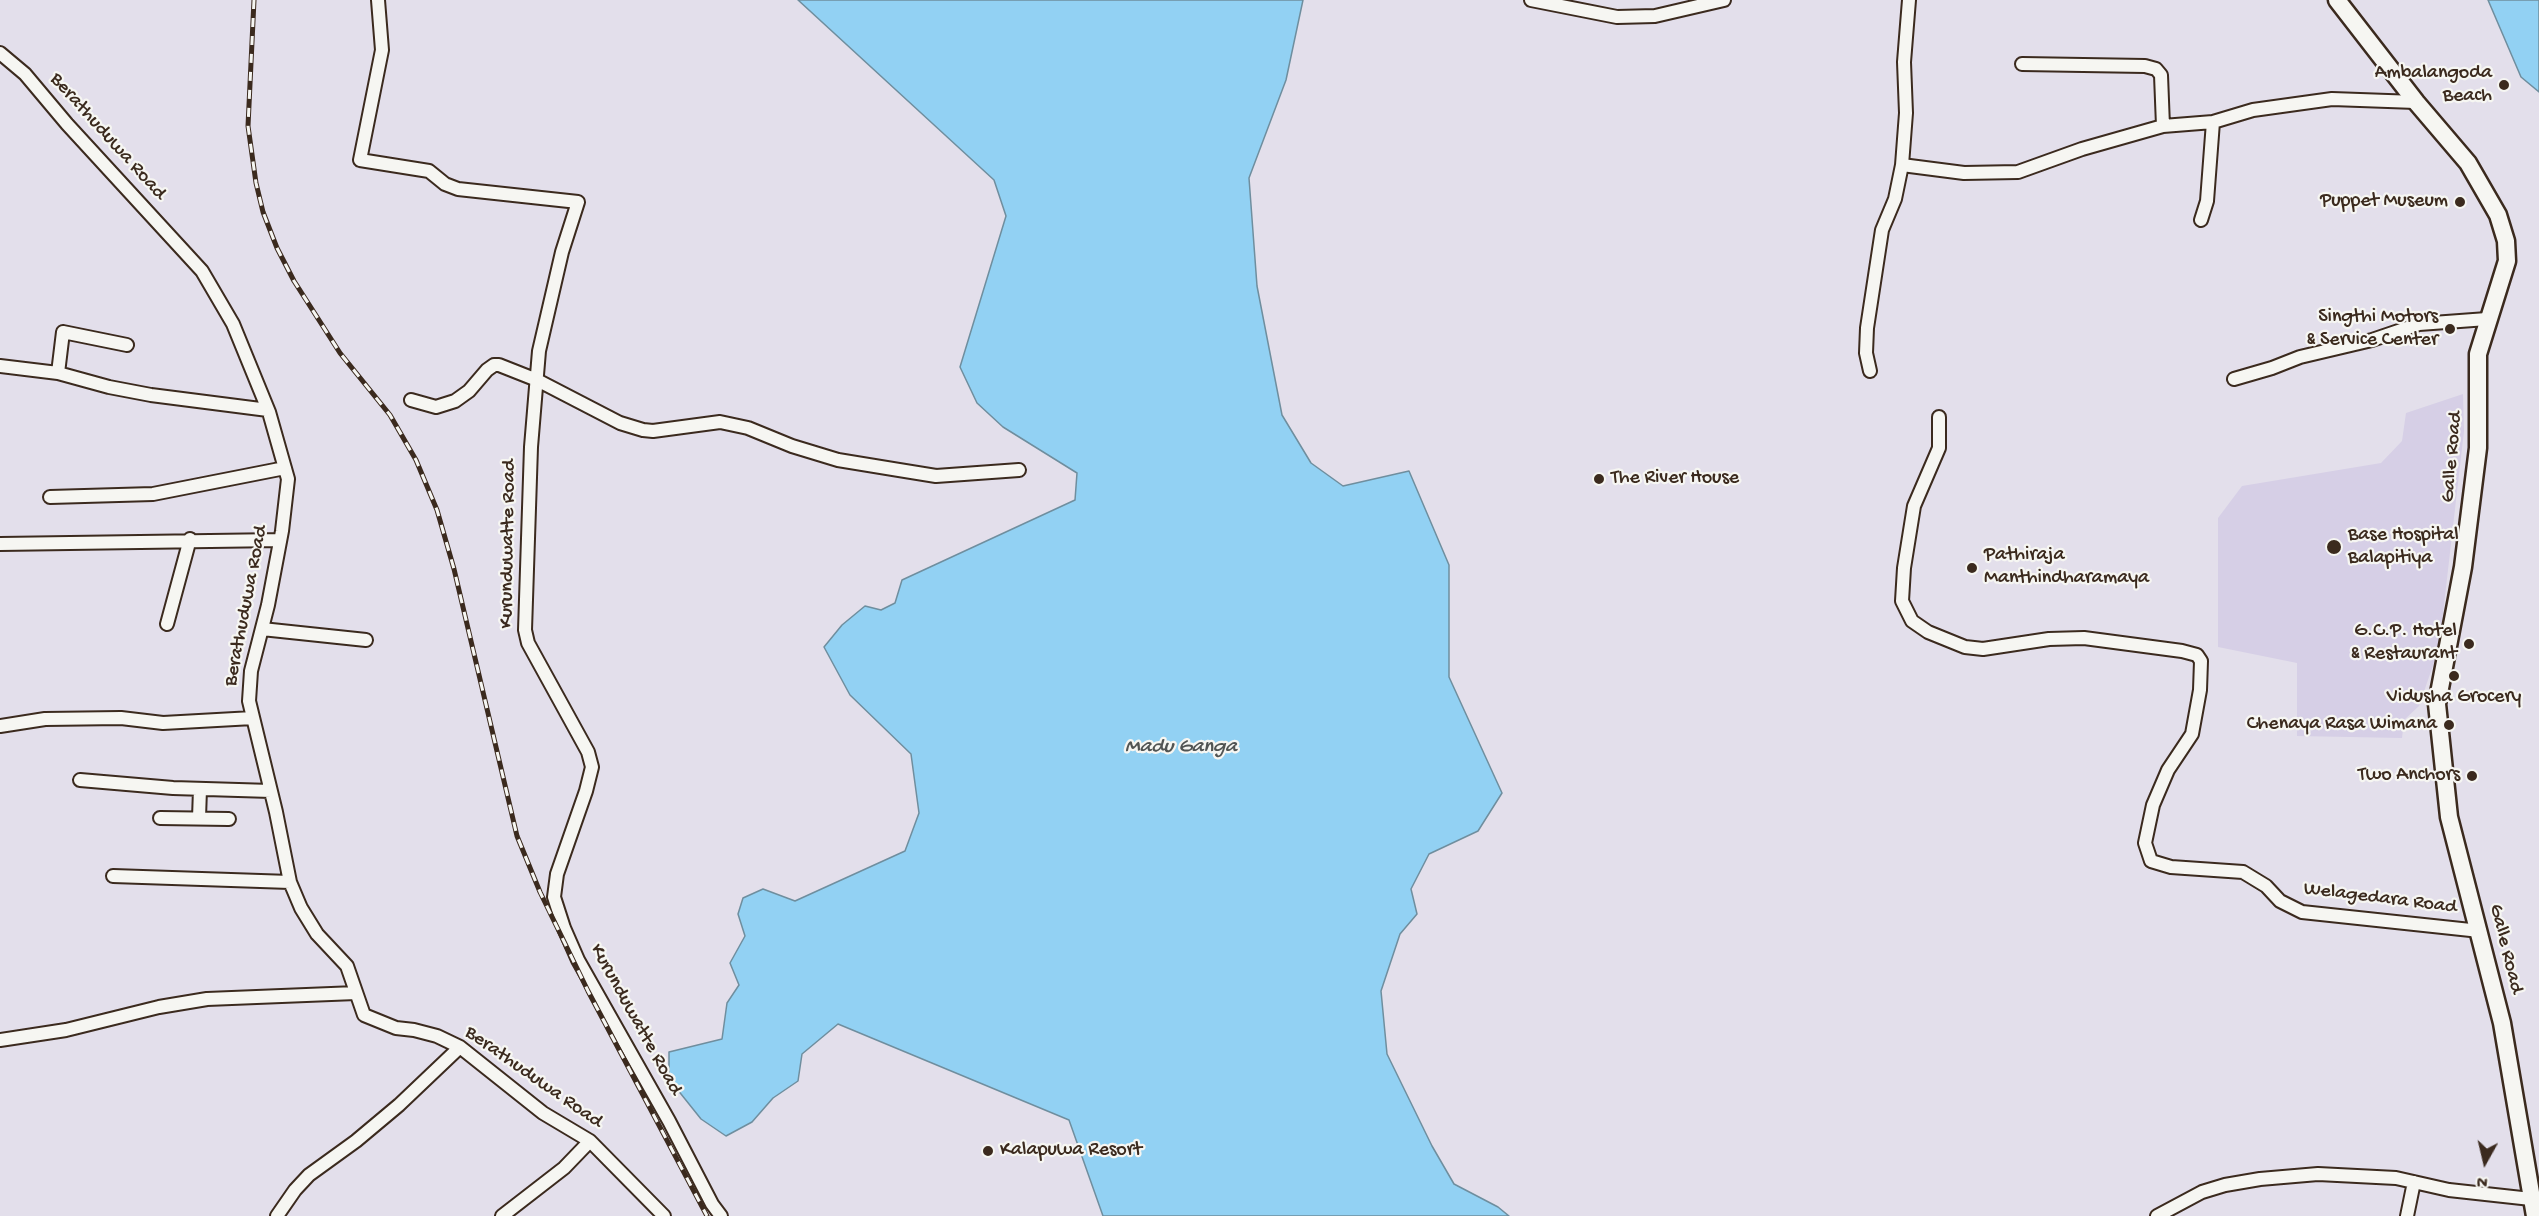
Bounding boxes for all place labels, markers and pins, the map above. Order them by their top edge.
place label: Ambalangoda Beach [2375,62,2492,109]
marker: Ambalangoda Beach [2497,78,2511,92]
place label: Puppet Museum [2320,190,2448,214]
marker: Puppet Museum [2453,195,2467,209]
place label: Singthi Motors & Service Center [2306,306,2438,353]
marker: Singthi Motors & Service Center [2443,322,2457,336]
place label: The River House [1611,467,1739,491]
marker: The River House [1592,472,1606,486]
place label: Base Hospital Balapitiya [2348,524,2459,571]
marker: Base Hospital Balapitiya [2325,538,2343,556]
place label: Pathiraja Manthindharamaya [1984,544,2149,591]
marker: Pathiraja Manthindharamaya [1965,561,1979,575]
place label: G.C.P. Hotel & Restaurant [2350,620,2457,667]
marker: G.C.P. Hotel & Restaurant [2462,637,2476,651]
marker: Vidusha Grocery [2447,669,2461,683]
place label: Vidusha Grocery [2387,686,2521,710]
place label: Chenaya Rasa Wimana [2247,713,2437,737]
marker: Chenaya Rasa Wimana [2442,718,2456,732]
place label: Two Anchors [2358,764,2460,788]
marker: Two Anchors [2465,769,2479,783]
place label: Kalapuwa Resort [1000,1139,1142,1163]
marker: Kalapuwa Resort [981,1144,995,1158]

